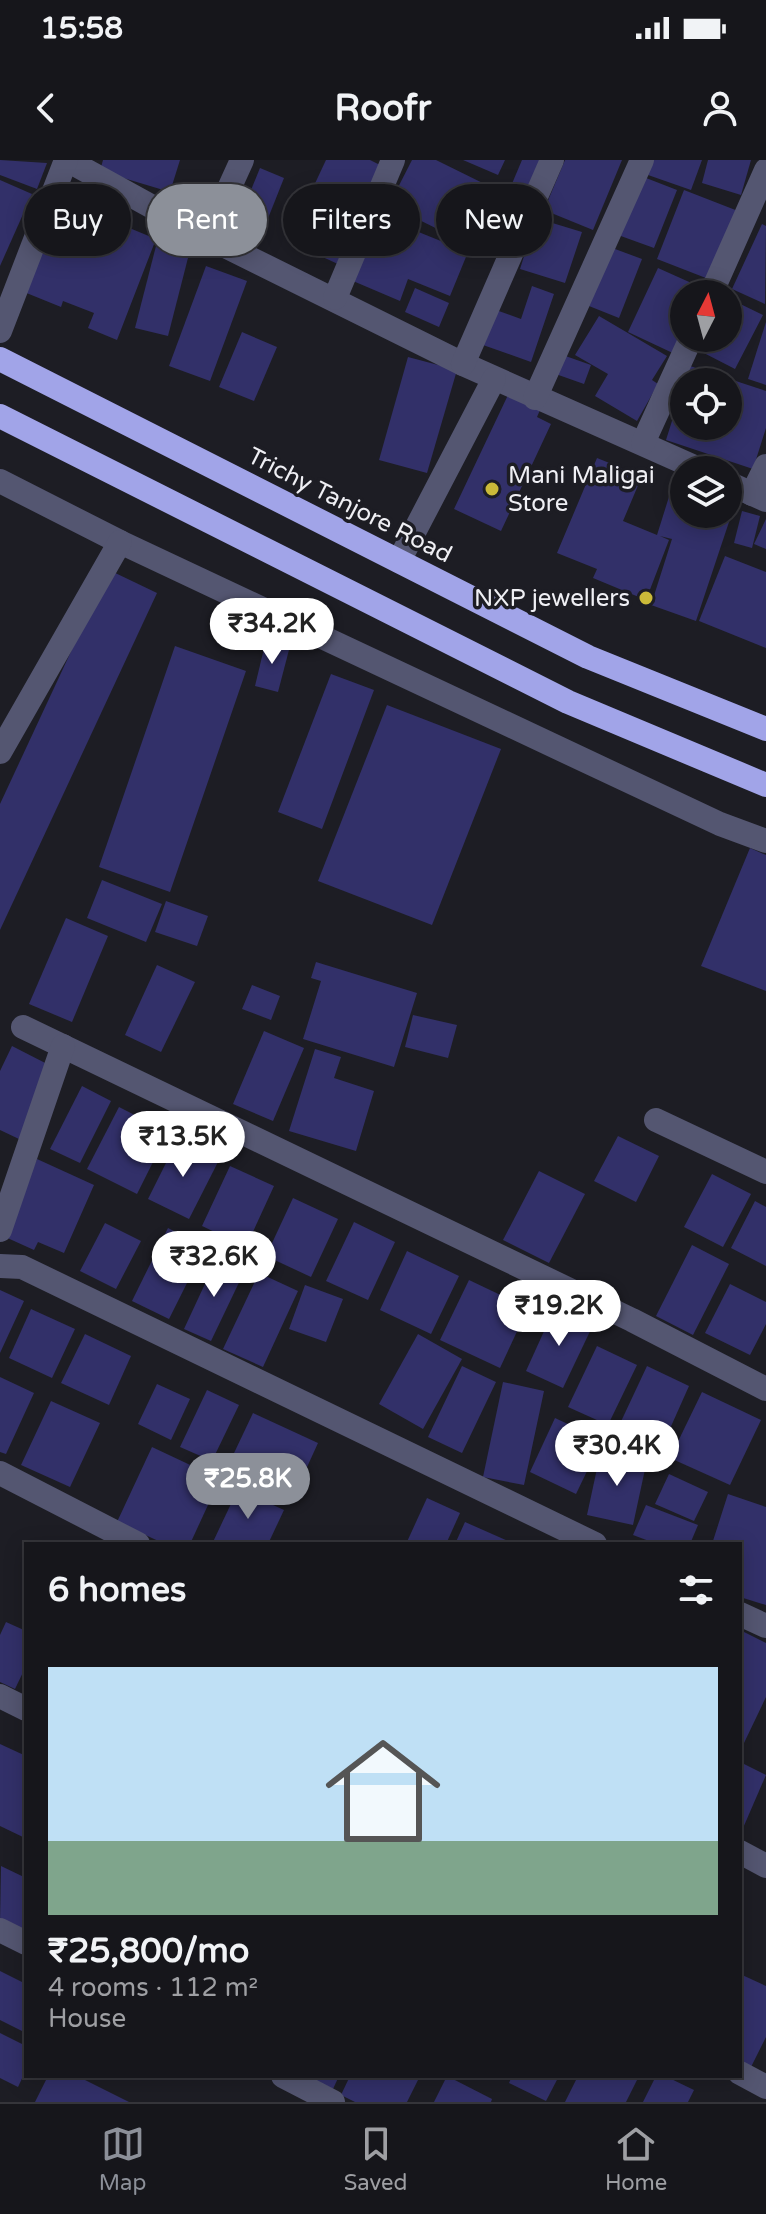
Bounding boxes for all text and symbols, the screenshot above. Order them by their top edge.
text: 15:58 [40,10,123,47]
icon: back [24,86,68,130]
icon: person [698,86,742,130]
text: Roofr [335,87,431,130]
chip: Buy [24,184,131,256]
chip: Rent [147,184,267,256]
chip: Filters [283,184,420,256]
chip: New [436,184,552,256]
north arrow [670,280,742,352]
map controls [670,280,742,528]
button: locate [670,368,742,440]
street label: Trichy Tanjore Road [243,441,457,569]
button: layers [670,456,742,528]
place label: Mani Maligai Store [508,461,655,518]
marker: Mani Maligai Store [483,480,501,498]
place label: NXP jewellers [474,584,630,613]
marker: NXP jewellers [637,589,655,607]
pin: ₹34.2K [207,598,337,666]
text: ₹34.2K [228,608,316,639]
pin: ₹13.5K [118,1111,248,1179]
text: ₹13.5K [139,1121,227,1152]
pin: ₹32.6K [149,1231,279,1299]
text: ₹32.6K [170,1241,258,1272]
pin: ₹19.2K [494,1280,624,1348]
text: ₹19.2K [515,1290,603,1321]
pin: ₹30.4K [552,1420,682,1488]
text: ₹30.4K [573,1430,661,1461]
pin: ₹25.8K [183,1453,313,1521]
text: ₹25.8K [204,1463,292,1494]
icon: filters [674,1568,718,1612]
text: 6 homes [48,1570,186,1611]
icon: home [311,1719,455,1863]
text: ₹25,800/mo [48,1931,249,1972]
text: 4 rooms · 112 m² [48,1972,258,2003]
text: House [48,2003,126,2034]
tab: Map [99,2122,146,2196]
tab: Saved [344,2122,407,2196]
tab: Home [605,2122,667,2196]

